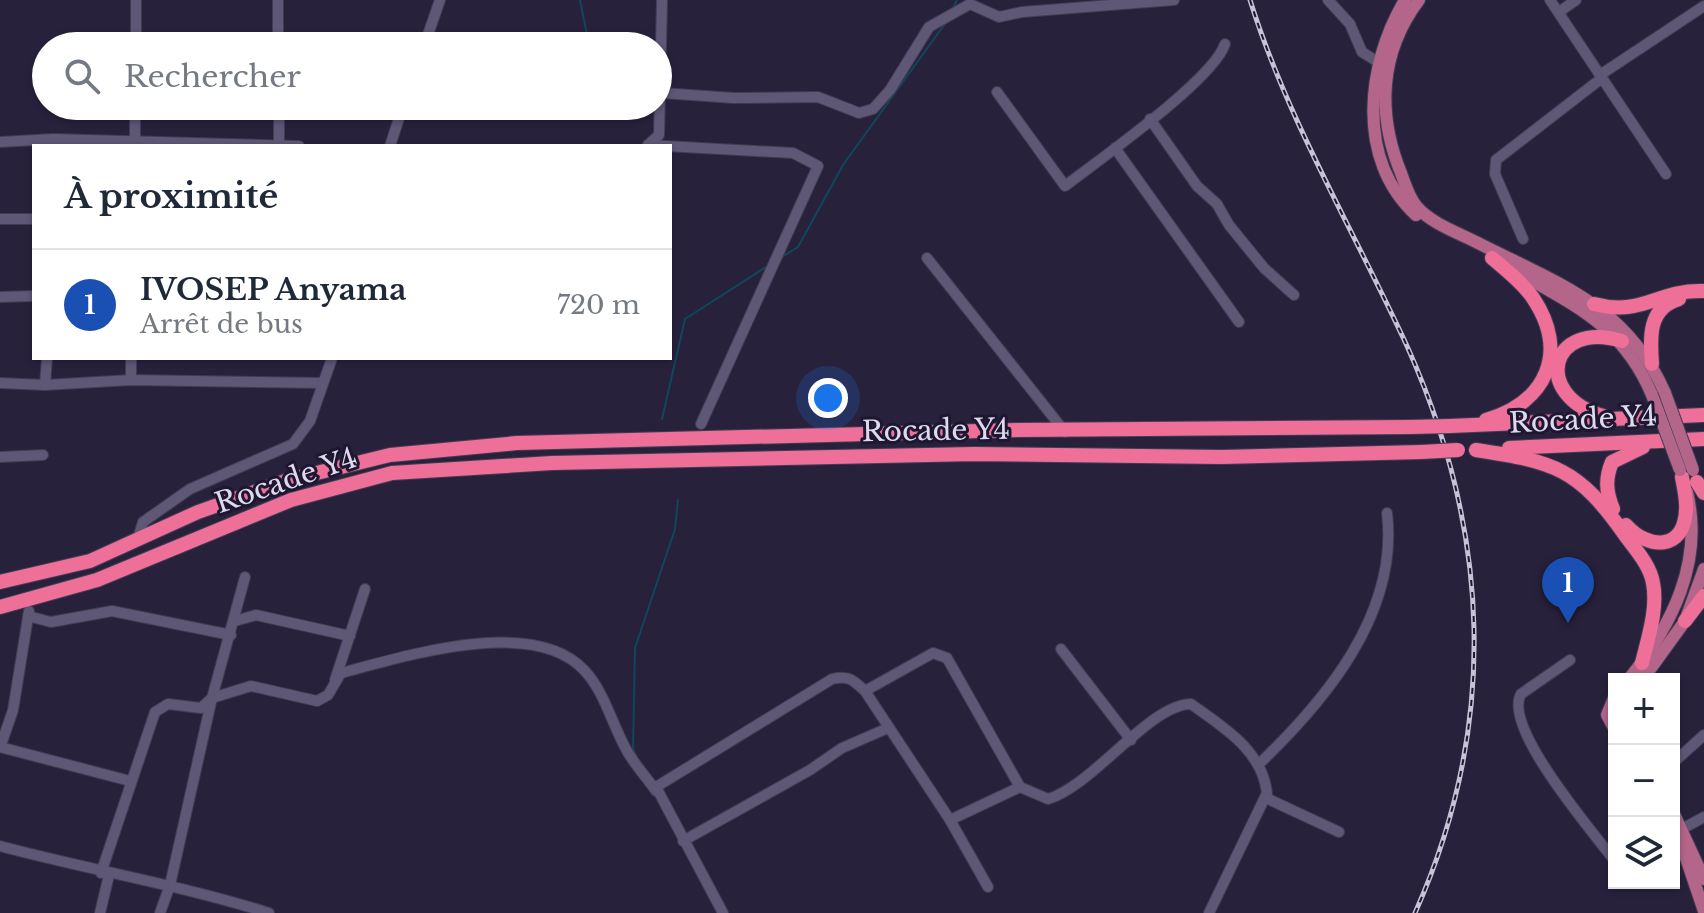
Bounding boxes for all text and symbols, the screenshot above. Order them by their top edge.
search box [32,32,672,120]
icon: search [60,54,104,98]
text: Rechercher [124,58,301,95]
text: À proximité [64,175,278,217]
text: IVOSEP Anyama [140,271,406,308]
text: 1 [84,289,96,321]
text: 720 m [557,289,640,321]
text: Arrêt de bus [140,308,303,340]
your location [808,378,848,418]
street label: Rocade Y4 [1508,398,1658,441]
street label: Rocade Y4 [862,412,1010,449]
street label: Rocade Y4 [210,440,362,521]
pin: 1 [1542,557,1594,623]
map controls [1608,673,1680,889]
button: + [1608,673,1680,745]
button: − [1608,745,1680,817]
button: layers [1608,817,1680,889]

